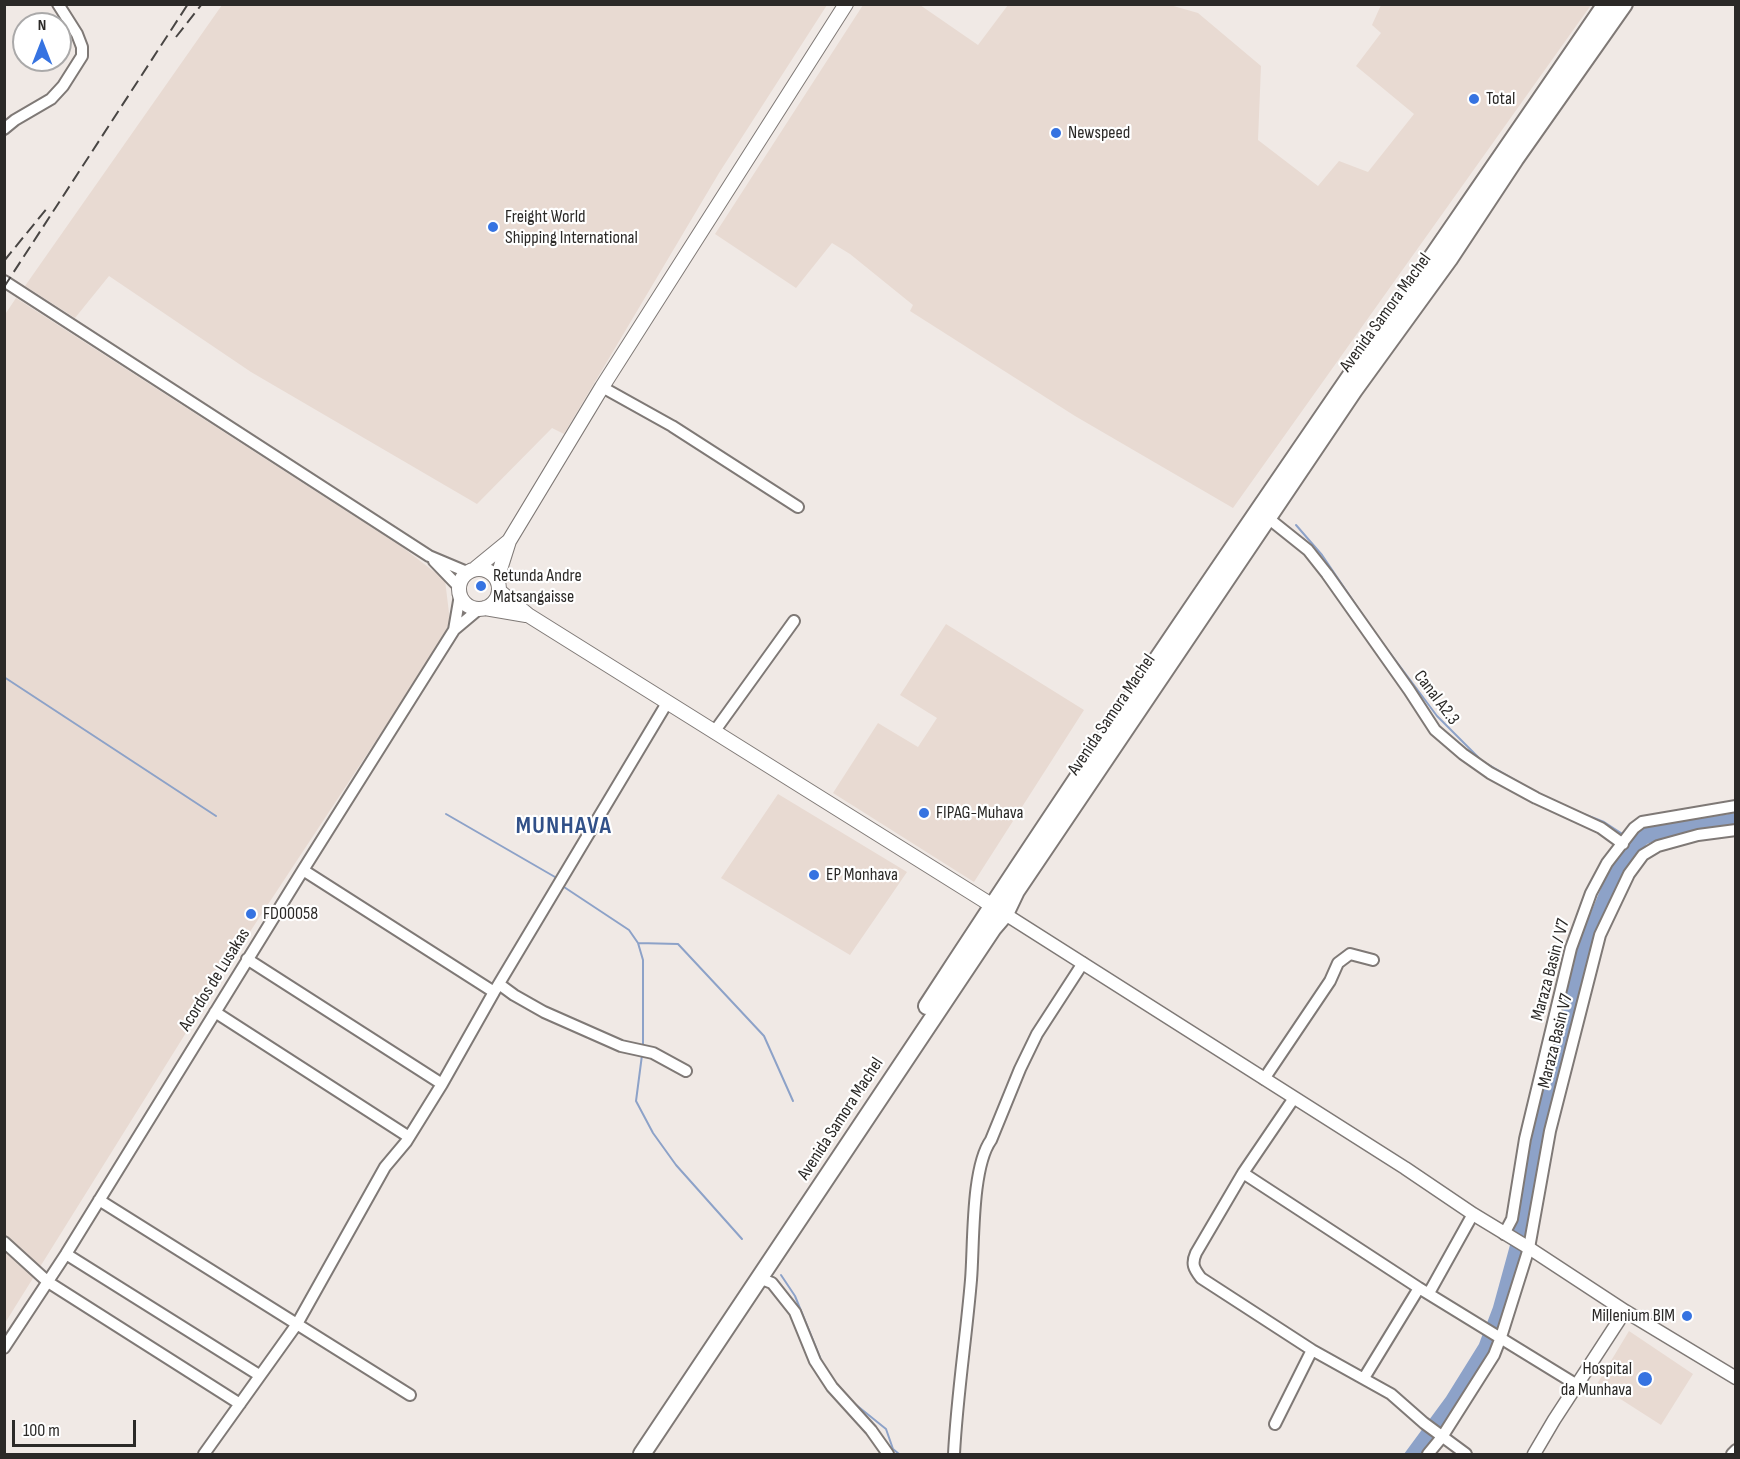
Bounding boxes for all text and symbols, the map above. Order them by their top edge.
north arrow [12,12,72,72]
text: N [38,16,46,35]
place label: Total [1486,88,1515,110]
marker: Total [1467,92,1481,106]
place label: Newspeed [1068,122,1130,144]
marker: Newspeed [1049,126,1063,140]
place label: Freight World Shipping International [505,206,638,248]
marker: Freight World Shipping International [486,220,500,234]
street label: Avenida Samora Machel [1336,249,1436,377]
place label: Retunda Andre Matsangaisse [493,565,582,608]
marker: Retunda Andre Matsangaisse [474,579,488,593]
street label: Avenida Samora Machel [1064,650,1160,780]
street label: Canal A2.3 [1409,667,1463,729]
place label: FIPAG-Muhava [936,802,1023,824]
marker: FIPAG-Muhava [917,806,931,820]
district label: MUNHAVA [516,813,612,841]
place label: EP Monhava [826,864,898,886]
marker: EP Monhava [807,868,821,882]
place label: FD00058 [263,903,318,925]
marker: FD00058 [244,907,258,921]
street label: Maraza Basin / V7 [1527,917,1575,1023]
street label: Acordos de Lusakas [175,925,255,1035]
street label: Maraza Basin V7 [1534,992,1578,1090]
street label: Avenida Samora Machel [793,1054,889,1184]
place label: Millenium BIM [1592,1305,1675,1327]
marker: Millenium BIM [1680,1309,1694,1323]
place label: Hospital da Munhava [1561,1358,1632,1400]
marker: Hospital da Munhava [1636,1370,1654,1388]
scale bar [15,1408,140,1446]
text: 100 m [23,1420,60,1441]

